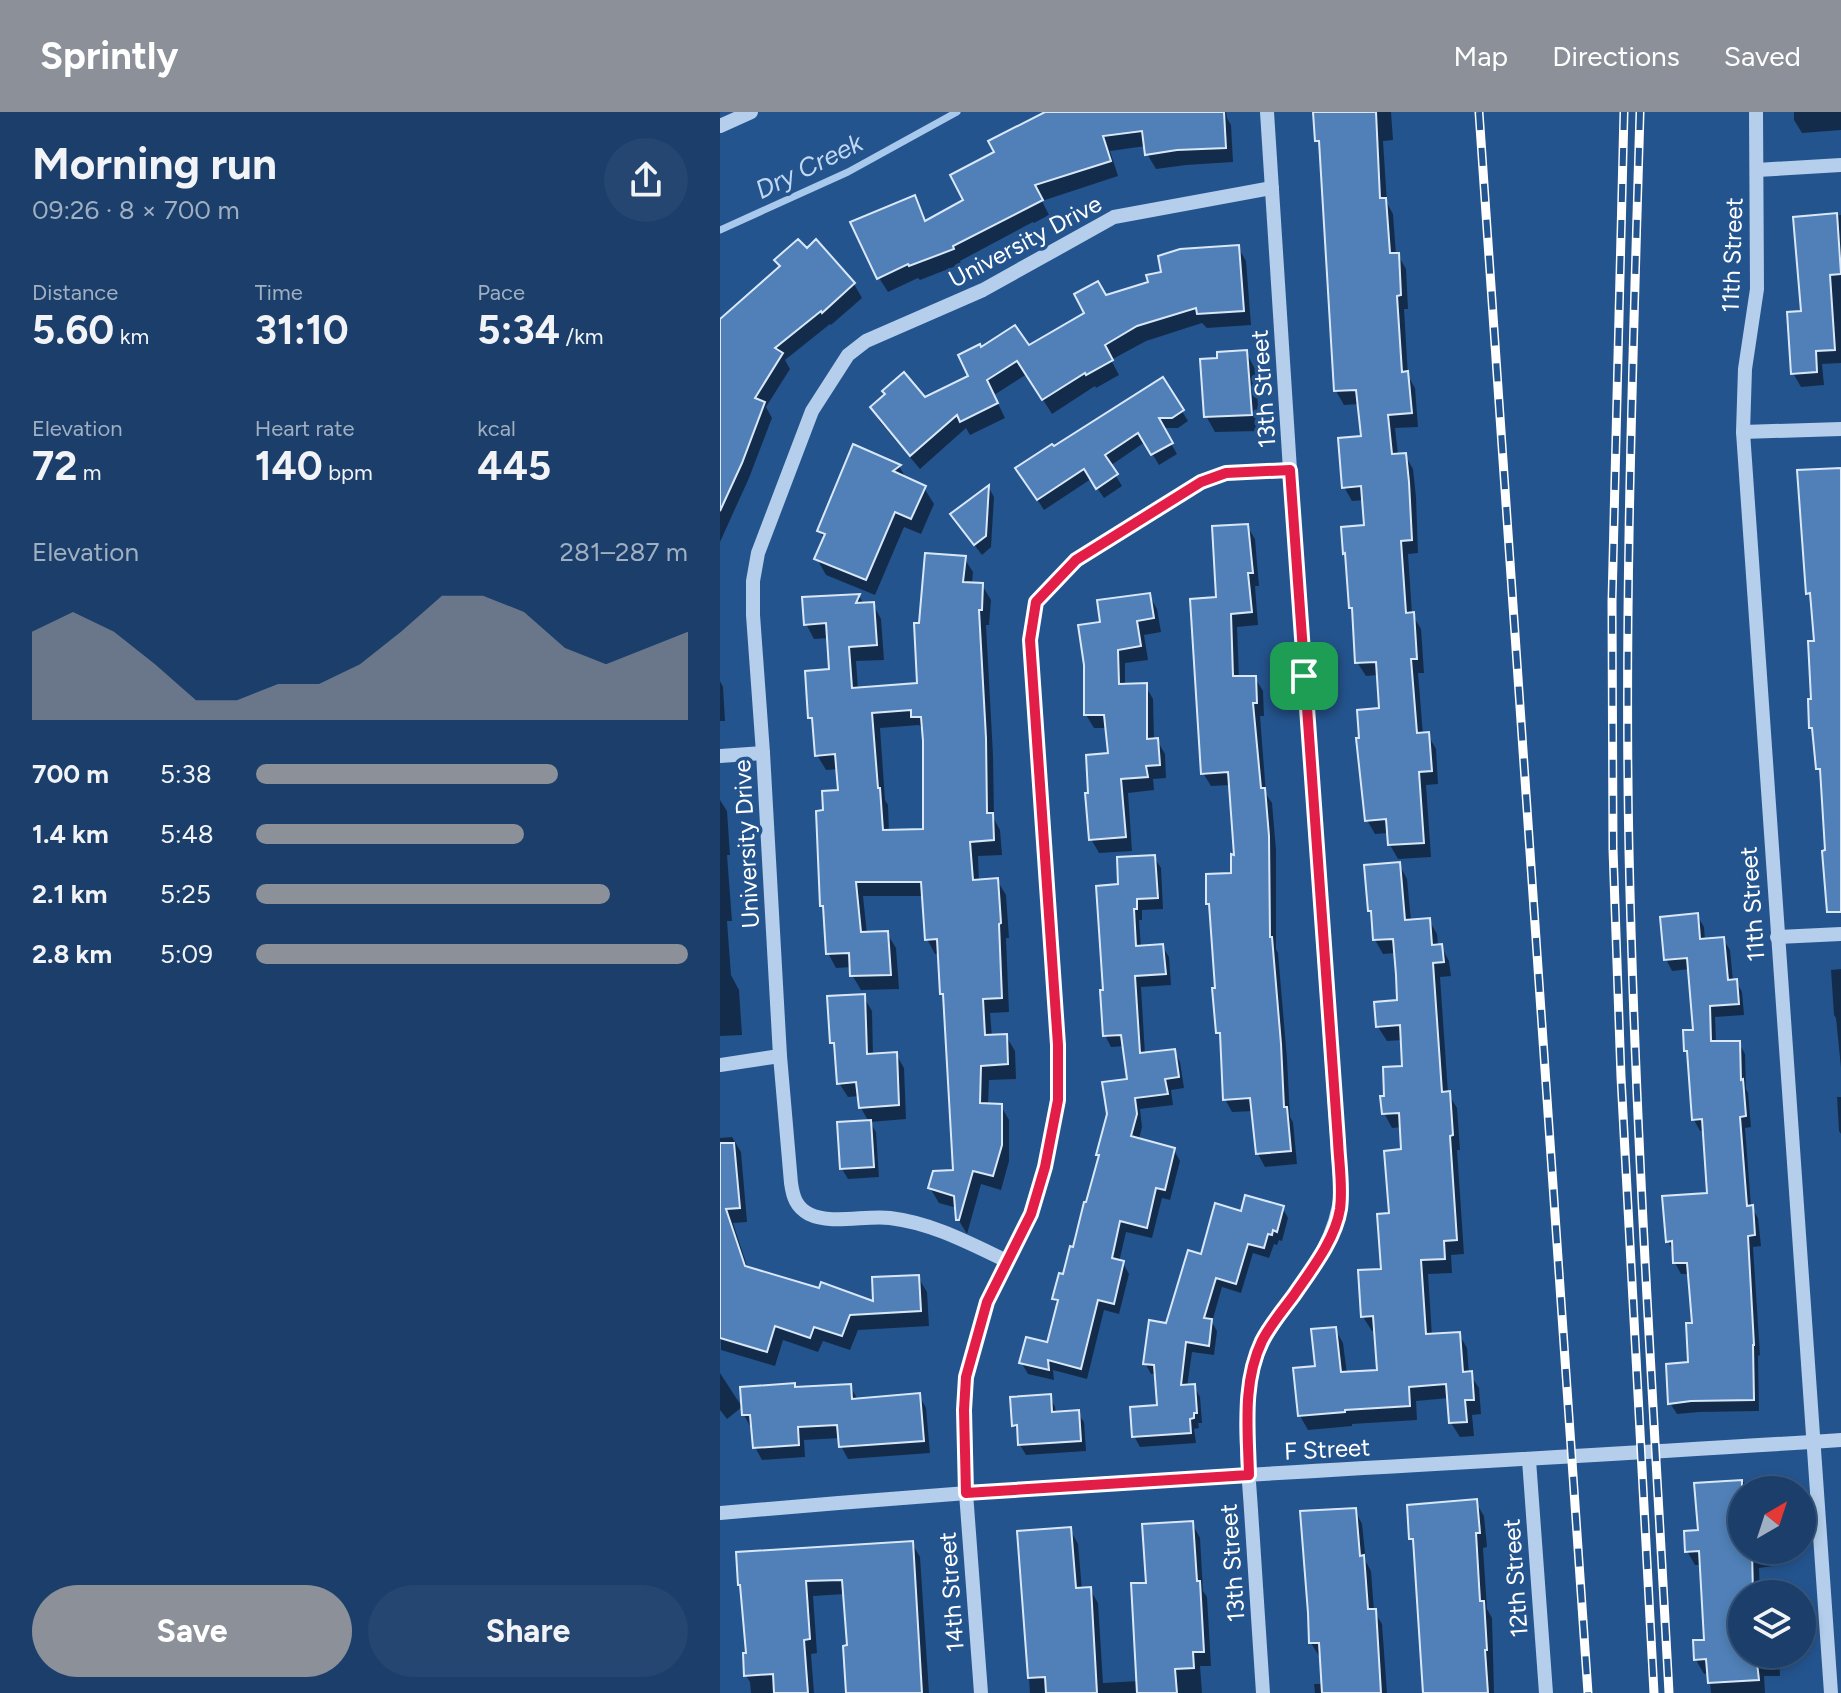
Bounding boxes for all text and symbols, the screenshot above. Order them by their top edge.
text: Sprintly [40,33,178,79]
text: Map [1454,39,1508,73]
text: Directions [1552,39,1680,73]
text: Saved [1724,39,1801,73]
water label: Dry Creek [750,126,869,206]
text: Morning run [32,137,277,190]
button: share [604,138,688,222]
street label: University Drive [943,188,1107,294]
text: 09:26 · 8 × 700 m [32,194,240,226]
street label: 11th Street [1715,197,1749,313]
text: Distance [32,279,118,306]
text: Time [255,279,303,306]
text: Pace [477,279,525,306]
text: 5.60 [32,306,114,354]
text: 31:10 [255,306,349,354]
text: 5:34 [477,306,560,354]
text: km [114,323,149,350]
text: /km [560,323,604,350]
street label: 13th Street [1244,329,1282,449]
text: Elevation [32,415,122,442]
text: Heart rate [255,415,355,442]
text: kcal [477,415,516,442]
text: 72 [32,442,77,490]
text: 140 [255,442,323,490]
text: 445 [477,442,551,490]
text: m [77,459,102,486]
text: bpm [323,459,373,486]
text: Elevation [32,536,139,568]
text: 281–287 m [559,536,688,568]
pin [1270,642,1338,710]
icon: arrive [1282,654,1326,698]
text: 700 m [32,758,109,790]
text: 5:38 [160,758,212,790]
street label: University Drive [727,759,765,929]
text: 1.4 km [32,818,109,850]
text: 5:48 [160,818,214,850]
street label: 11th Street [1734,845,1770,963]
text: 2.1 km [32,878,107,910]
text: 5:25 [160,878,211,910]
text: 2.8 km [32,938,112,970]
text: 5:09 [160,938,213,970]
street label: F Street [1283,1432,1371,1466]
north arrow [1728,1476,1816,1564]
map controls [1728,1476,1816,1668]
street label: 13th Street [1213,1503,1251,1623]
street label: 12th Street [1496,1518,1534,1638]
street label: 14th Street [932,1531,970,1653]
button: layers [1728,1580,1816,1668]
button: Save [32,1585,352,1677]
button: Share [368,1585,688,1677]

